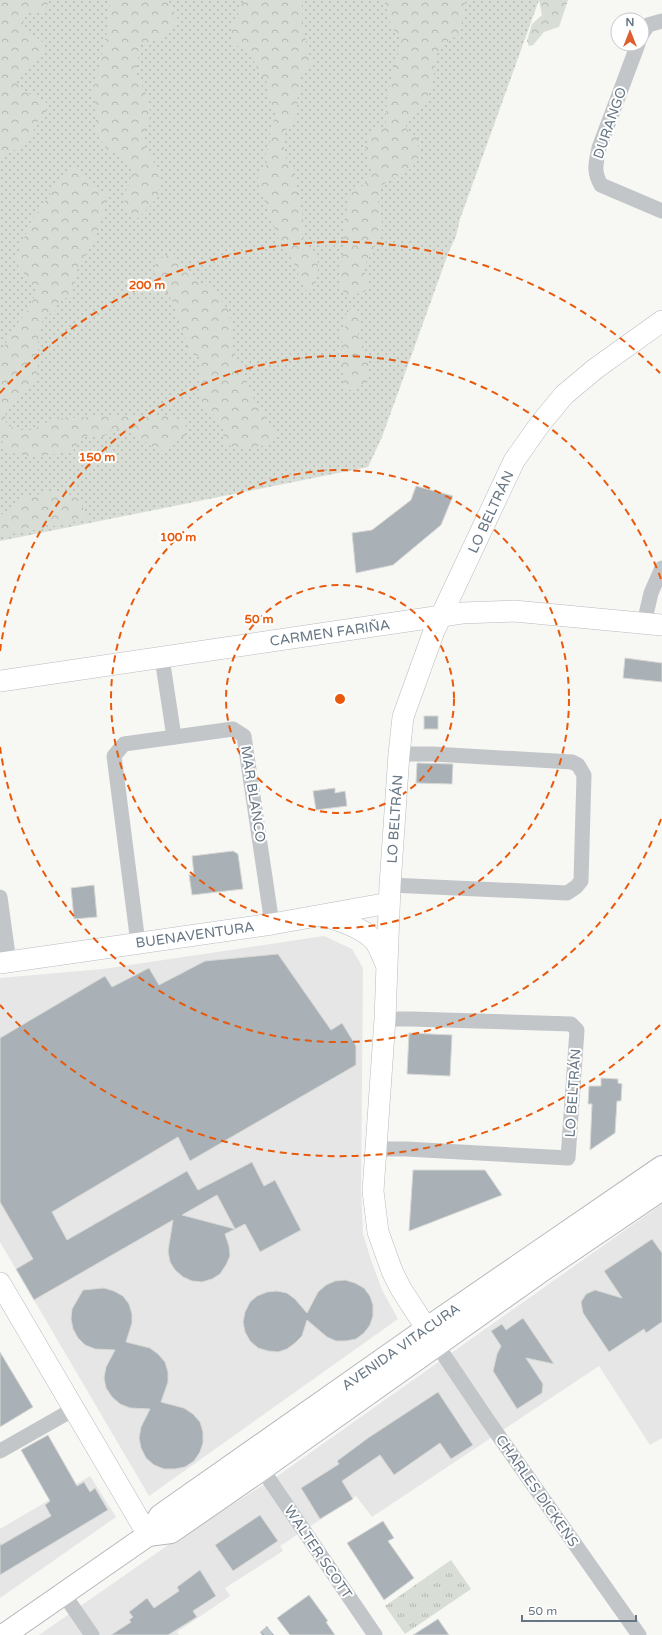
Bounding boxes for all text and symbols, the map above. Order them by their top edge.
north arrow [610,12,650,52]
text: N [626,16,634,29]
street label: DURANGO [590,85,630,161]
text: 200 m [129,278,165,292]
text: 150 m [79,450,115,464]
street label: LO BELTRÁN [464,468,518,556]
text: 100 m [160,530,196,544]
text: 50 m [244,612,274,626]
street label: CARMEN FARIÑA [269,616,391,650]
centre of rings [333,692,347,706]
street label: MAR BLANCO [237,744,269,844]
street label: LO BELTRÁN [383,774,407,864]
street label: BUENAVENTURA [135,918,255,952]
street label: LO BELTRÁN [561,1048,585,1138]
street label: AVENIDA VITACURA [339,1300,463,1394]
street label: CHARLES DICKENS [492,1432,582,1550]
street label: WALTER SCOTT [281,1502,356,1602]
scale bar [522,1597,636,1623]
text: 50 m [528,1604,557,1618]

